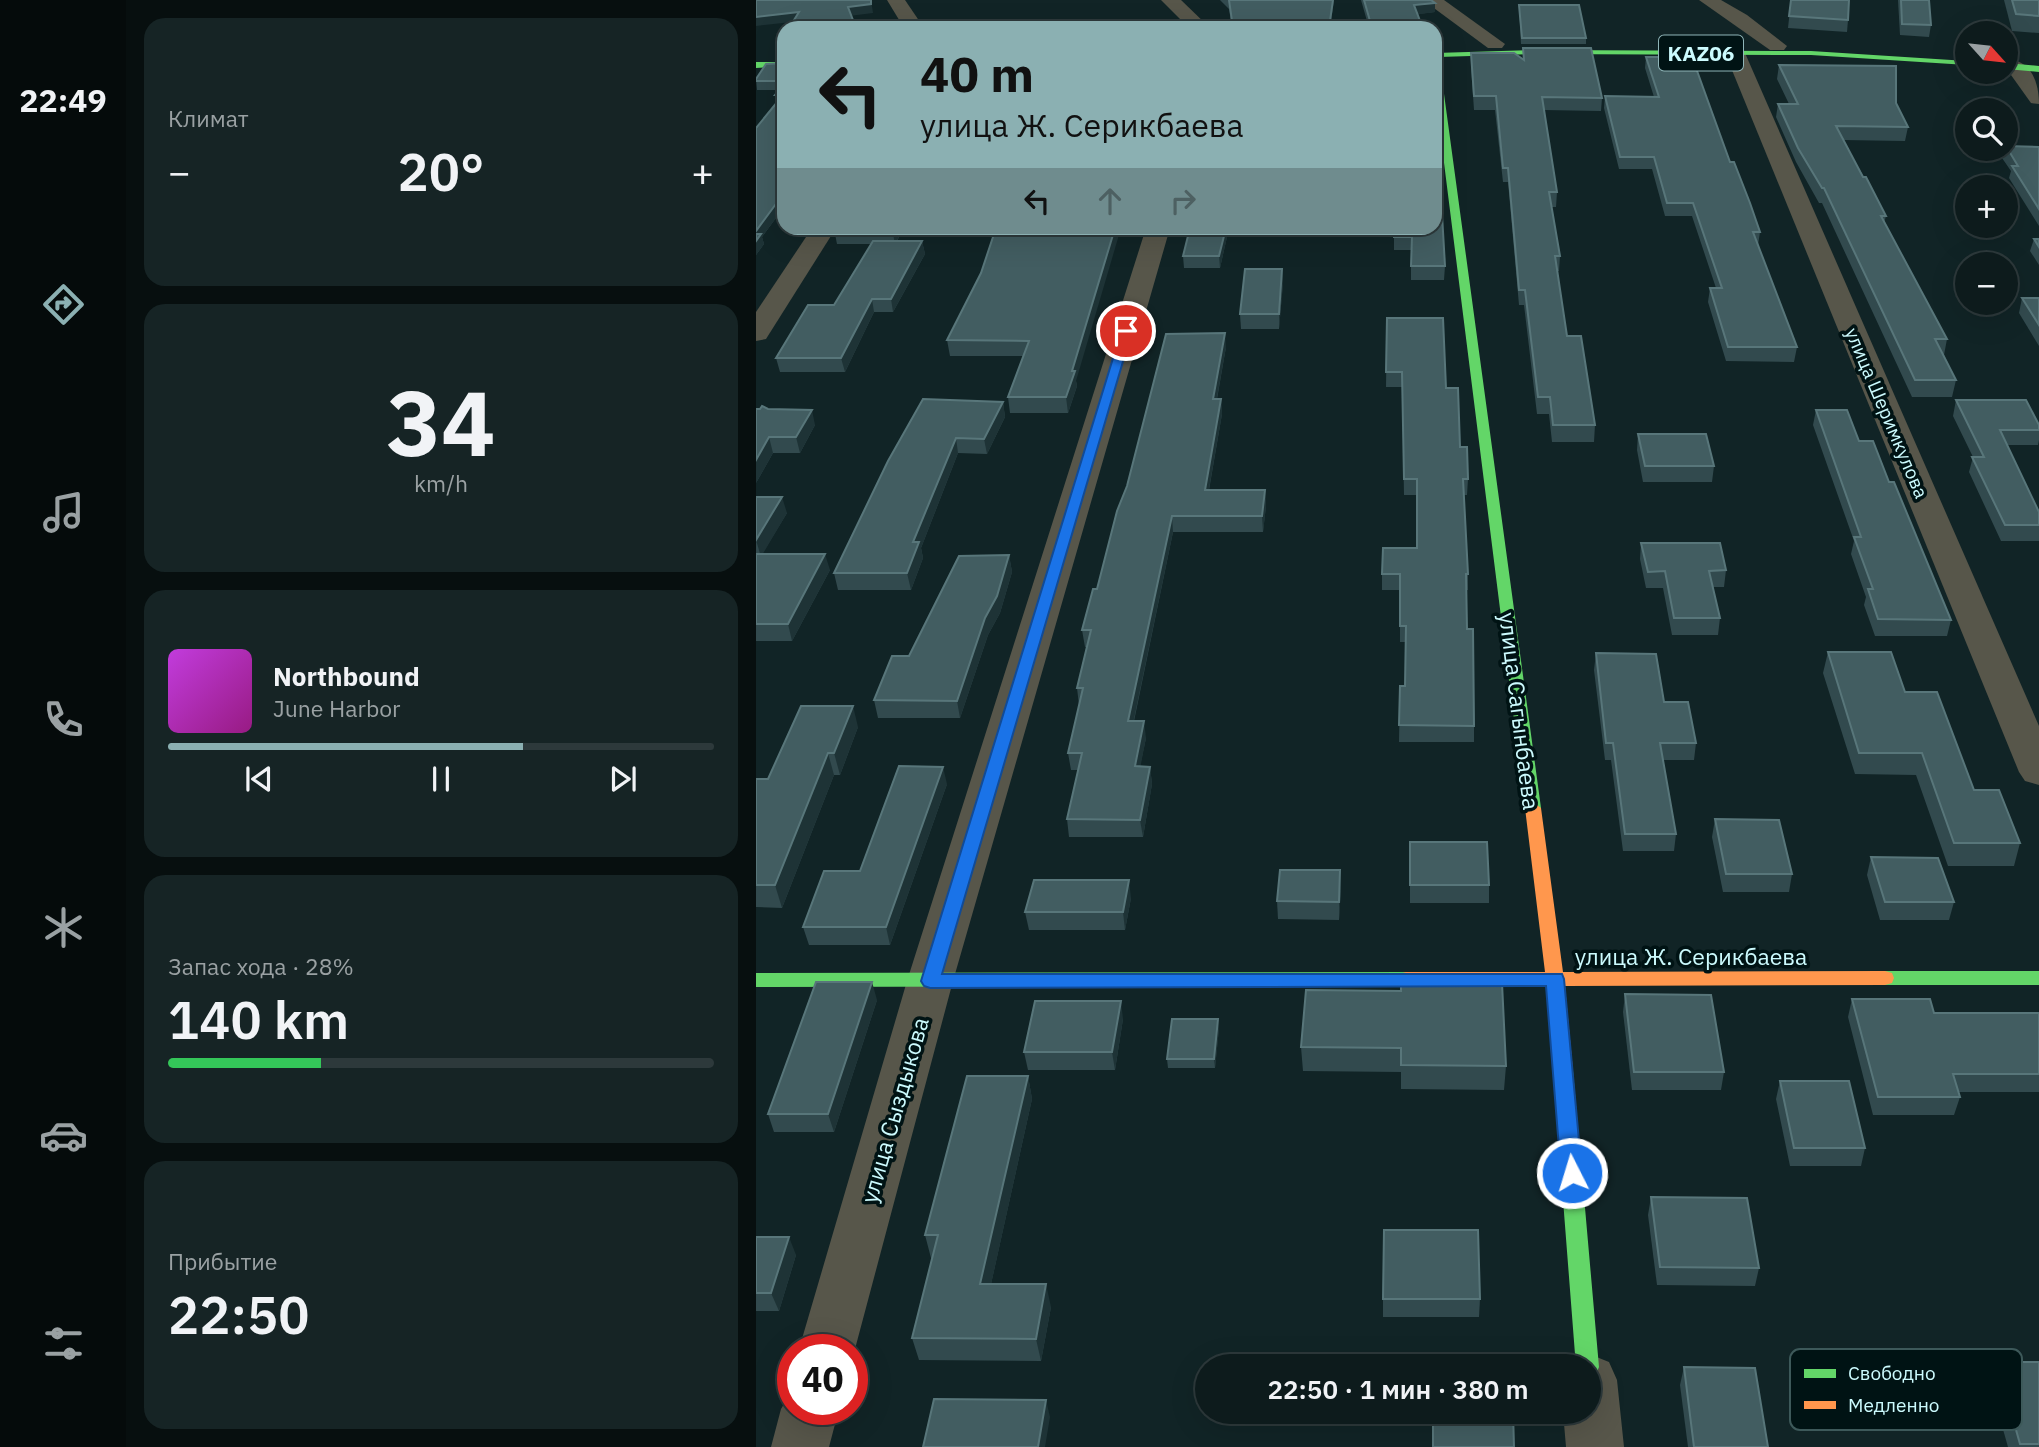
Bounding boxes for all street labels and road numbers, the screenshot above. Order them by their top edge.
road number: KАZ06 [1659,36,1743,70]
street label: улица Шеримкулова [1840,324,1934,502]
street label: улица Сагынбаева [1493,611,1547,811]
street label: улица Ж. Серикбаева [1575,941,1807,971]
street label: улица Сыздыкова [853,1014,935,1206]

